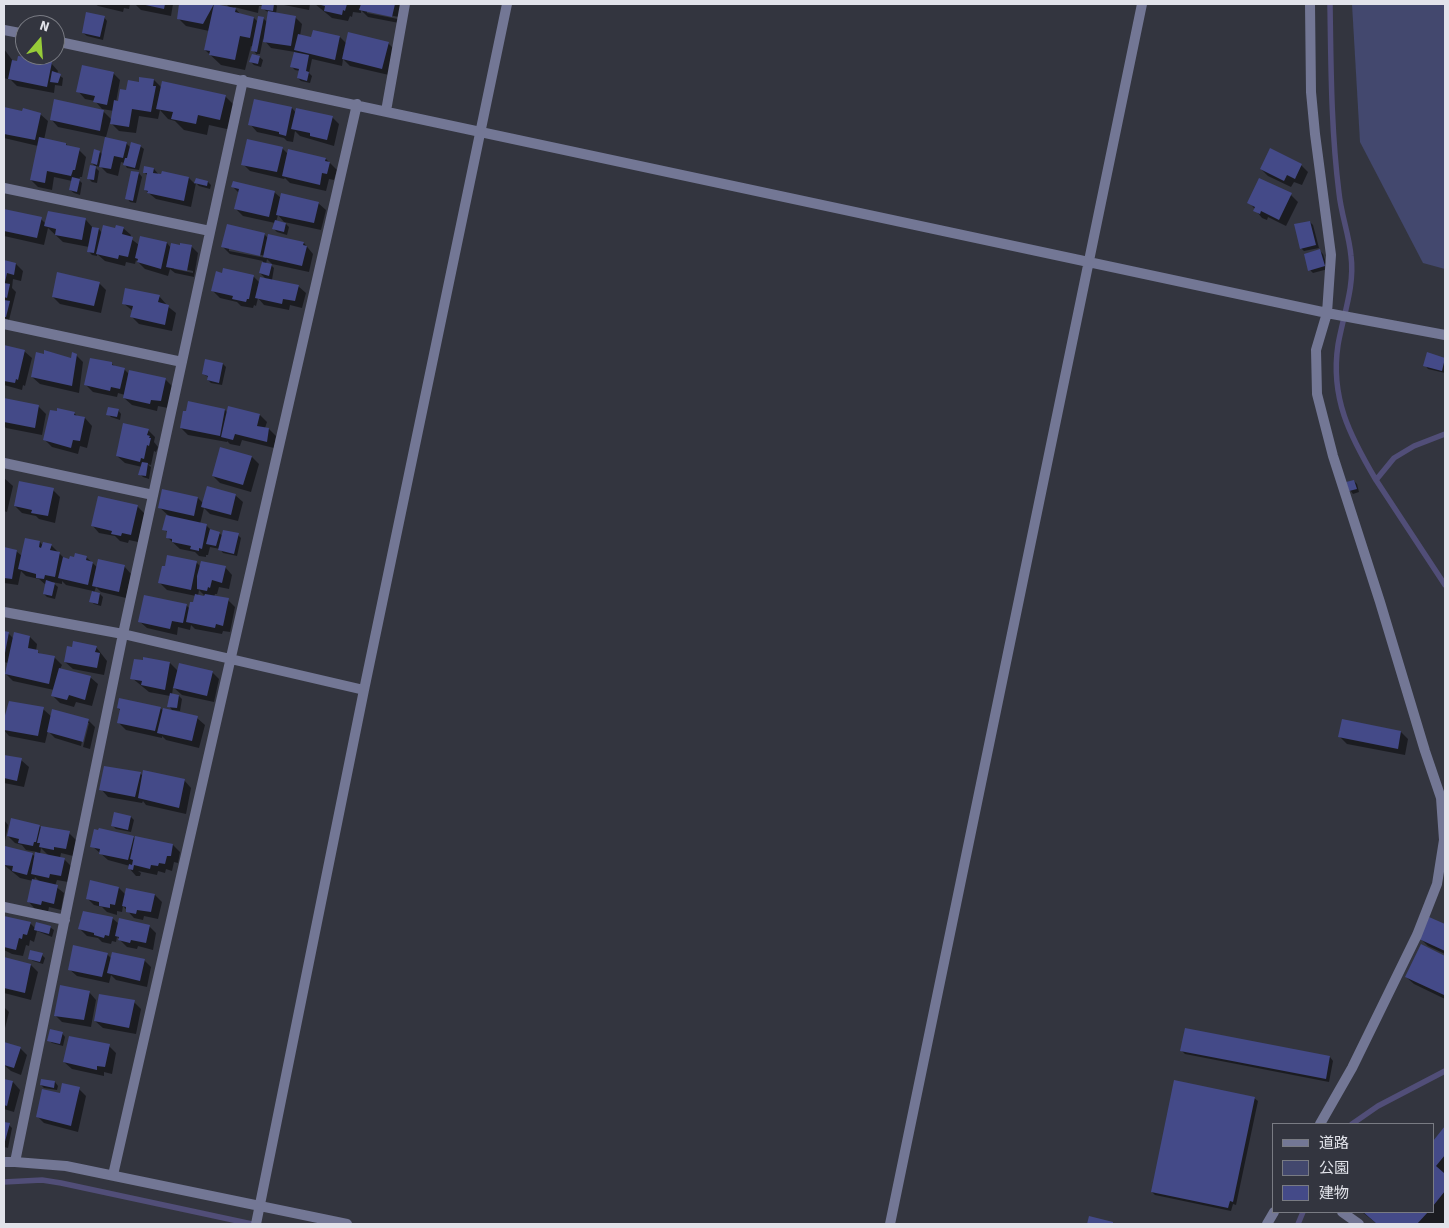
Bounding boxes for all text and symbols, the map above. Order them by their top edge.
north arrow [15,15,65,65]
text: N [37,16,52,38]
legend [1272,1123,1434,1213]
text: 道路 [1319,1133,1349,1154]
text: 公園 [1319,1158,1349,1179]
text: 建物 [1319,1183,1349,1204]

